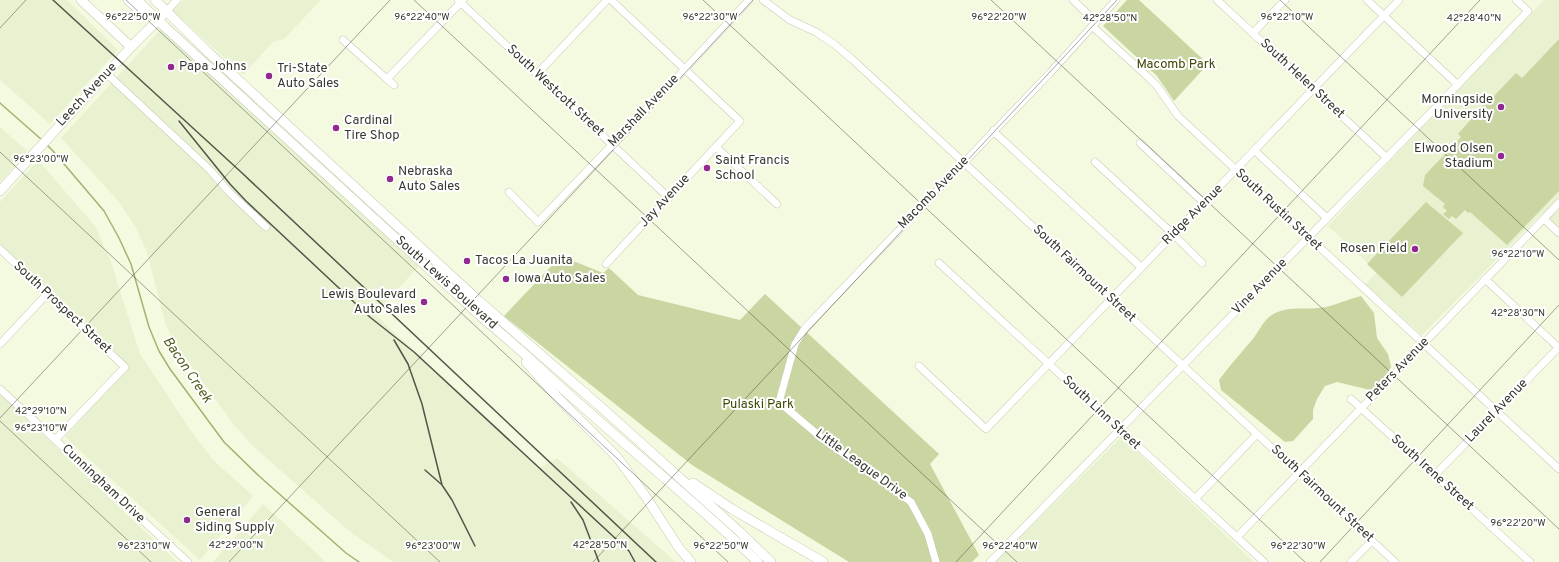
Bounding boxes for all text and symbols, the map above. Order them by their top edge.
text: 96°22'50"W [105,11,161,24]
text: 96°22'40"W [394,11,450,24]
text: 96°22'30"W [682,11,738,24]
text: 96°22'20"W [971,11,1027,24]
text: 96°22'10"W [1261,11,1314,24]
text: 42°28'50"N [1083,12,1137,25]
text: 42°28'40"N [1447,12,1501,25]
street label: South Helen Street [1256,36,1348,122]
street label: South Westcott Street [503,42,607,140]
park label: Macomb Park [1136,57,1216,73]
place label: Papa Johns [179,59,247,75]
street label: Leech Avenue [53,60,121,130]
place label: Tri-State Auto Sales [277,61,339,92]
marker: Papa Johns [166,62,176,72]
marker: Tri-State Auto Sales [264,71,274,81]
street label: Marshall Avenue [605,71,683,151]
place label: Morningside University [1421,92,1493,123]
marker: Morningside University [1496,102,1506,112]
place label: Cardinal Tire Shop [344,113,400,144]
marker: Cardinal Tire Shop [331,123,341,133]
place label: Elwood Olsen Stadium [1414,141,1493,172]
marker: Elwood Olsen Stadium [1496,151,1506,161]
text: 96°23'00"W [13,153,69,166]
place label: Saint Francis School [715,153,790,184]
street label: Macomb Avenue [895,153,973,233]
marker: Saint Francis School [702,163,712,173]
place label: Nebraska Auto Sales [398,164,460,195]
street label: South Rustin Street [1231,166,1325,254]
street label: Jay Avenue [636,171,694,231]
marker: Nebraska Auto Sales [385,174,395,184]
street label: Ridge Avenue [1159,181,1227,249]
street label: South Fairmount Street [1029,222,1139,326]
street label: South Lewis Boulevard [392,233,500,333]
place label: Rosen Field [1340,241,1407,257]
marker: Rosen Field [1410,244,1420,254]
text: 96°22'10"W [1492,248,1545,261]
place label: Tacos La Juanita [475,253,573,269]
street label: Vine Avenue [1229,255,1291,319]
marker: Tacos La Juanita [462,256,472,266]
street label: South Prospect Street [10,258,114,358]
place label: Iowa Auto Sales [514,271,606,287]
marker: Iowa Auto Sales [501,274,511,284]
place label: Lewis Boulevard Auto Sales [321,287,416,318]
marker: Lewis Boulevard Auto Sales [419,297,429,307]
text: 42°28'30"N [1491,307,1545,320]
water label: Bacon Creek [159,334,216,407]
street label: Peters Avenue [1363,334,1433,406]
street label: South Linn Street [1058,373,1144,453]
street label: Laurel Avenue [1463,376,1531,446]
park label: Pulaski Park [722,397,794,413]
text: 42°29'10"N [15,405,67,418]
text: 96°23'10"W [15,422,67,435]
street label: Little League Drive [812,426,910,504]
street label: South Irene Street [1387,432,1477,514]
street label: Cunningham Drive [58,441,148,527]
street label: South Fairmount Street [1267,442,1377,546]
place label: General Siding Supply [195,505,275,536]
marker: General Siding Supply [182,515,192,525]
text: 96°22'20"W [1490,517,1546,530]
text: 42°29'00"N [209,539,263,552]
text: 42°28'50"N [573,539,627,552]
text: 96°23'10"W [118,540,170,553]
text: 96°23'00"W [405,540,461,553]
text: 96°22'50"W [693,540,749,553]
text: 96°22'40"W [982,540,1038,553]
text: 96°22'30"W [1270,540,1326,553]

